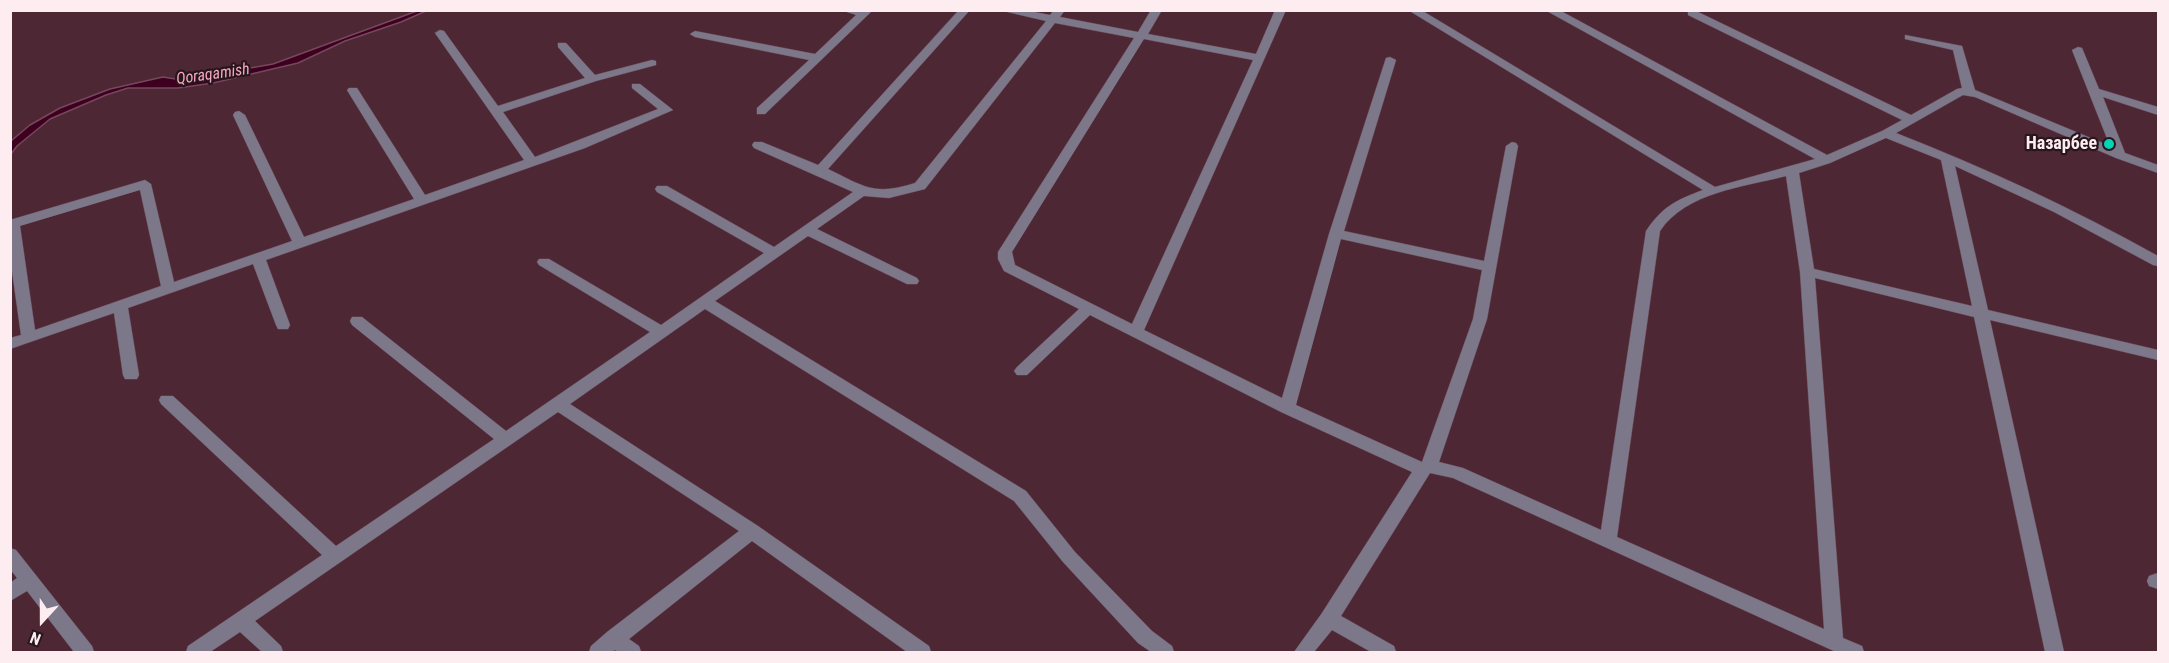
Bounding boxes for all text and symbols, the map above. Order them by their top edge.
water label: Qoraqamish [175,60,251,90]
place label: Назарбее [2026,133,2097,155]
marker: Назарбее [2102,137,2116,151]
north arrow [12,591,72,651]
text: N [27,628,43,649]

